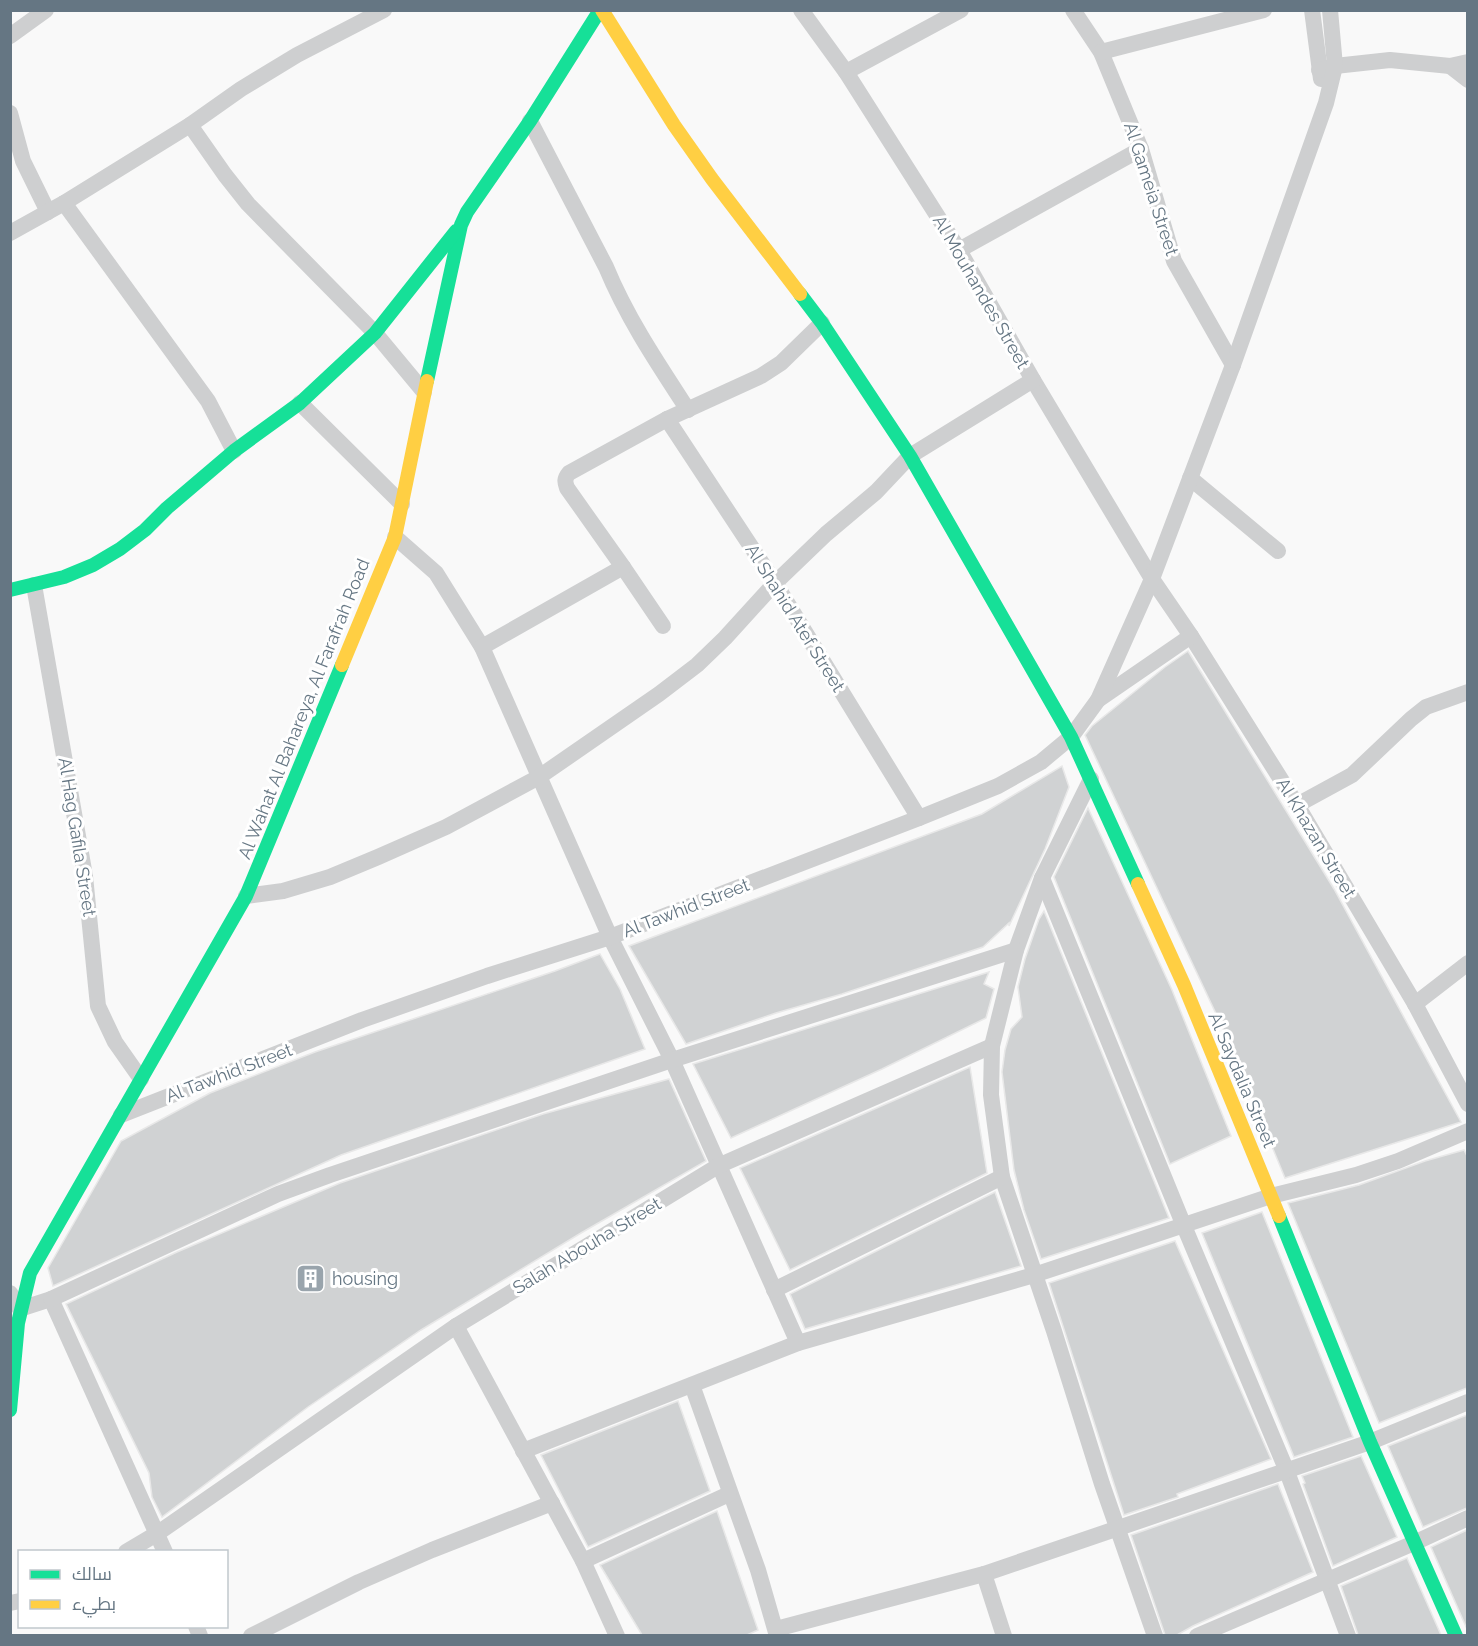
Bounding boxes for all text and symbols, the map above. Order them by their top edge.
street label: Al Gameia Street [1120,119,1183,258]
street label: Al Mouhandes Street [929,211,1034,372]
street label: Al Shahid Atef Street [741,540,849,695]
street label: Al Wahat Al Bahareya, Al Farafrah Road [233,556,374,862]
street label: Al Hag Gafila Street [55,756,100,918]
street label: Al Khazan Street [1272,774,1361,902]
street label: Al Tawhid Street [620,874,752,941]
street label: Al Saydalia Street [1204,1009,1280,1151]
street label: Al Tawhid Street [163,1039,295,1106]
street label: Salah Abouha Street [509,1193,665,1298]
building icon: housing [295,1263,327,1295]
place label: housing [332,1268,398,1289]
legend [18,1550,228,1628]
text: سالك [72,1563,112,1584]
text: بطيء [72,1593,116,1618]

